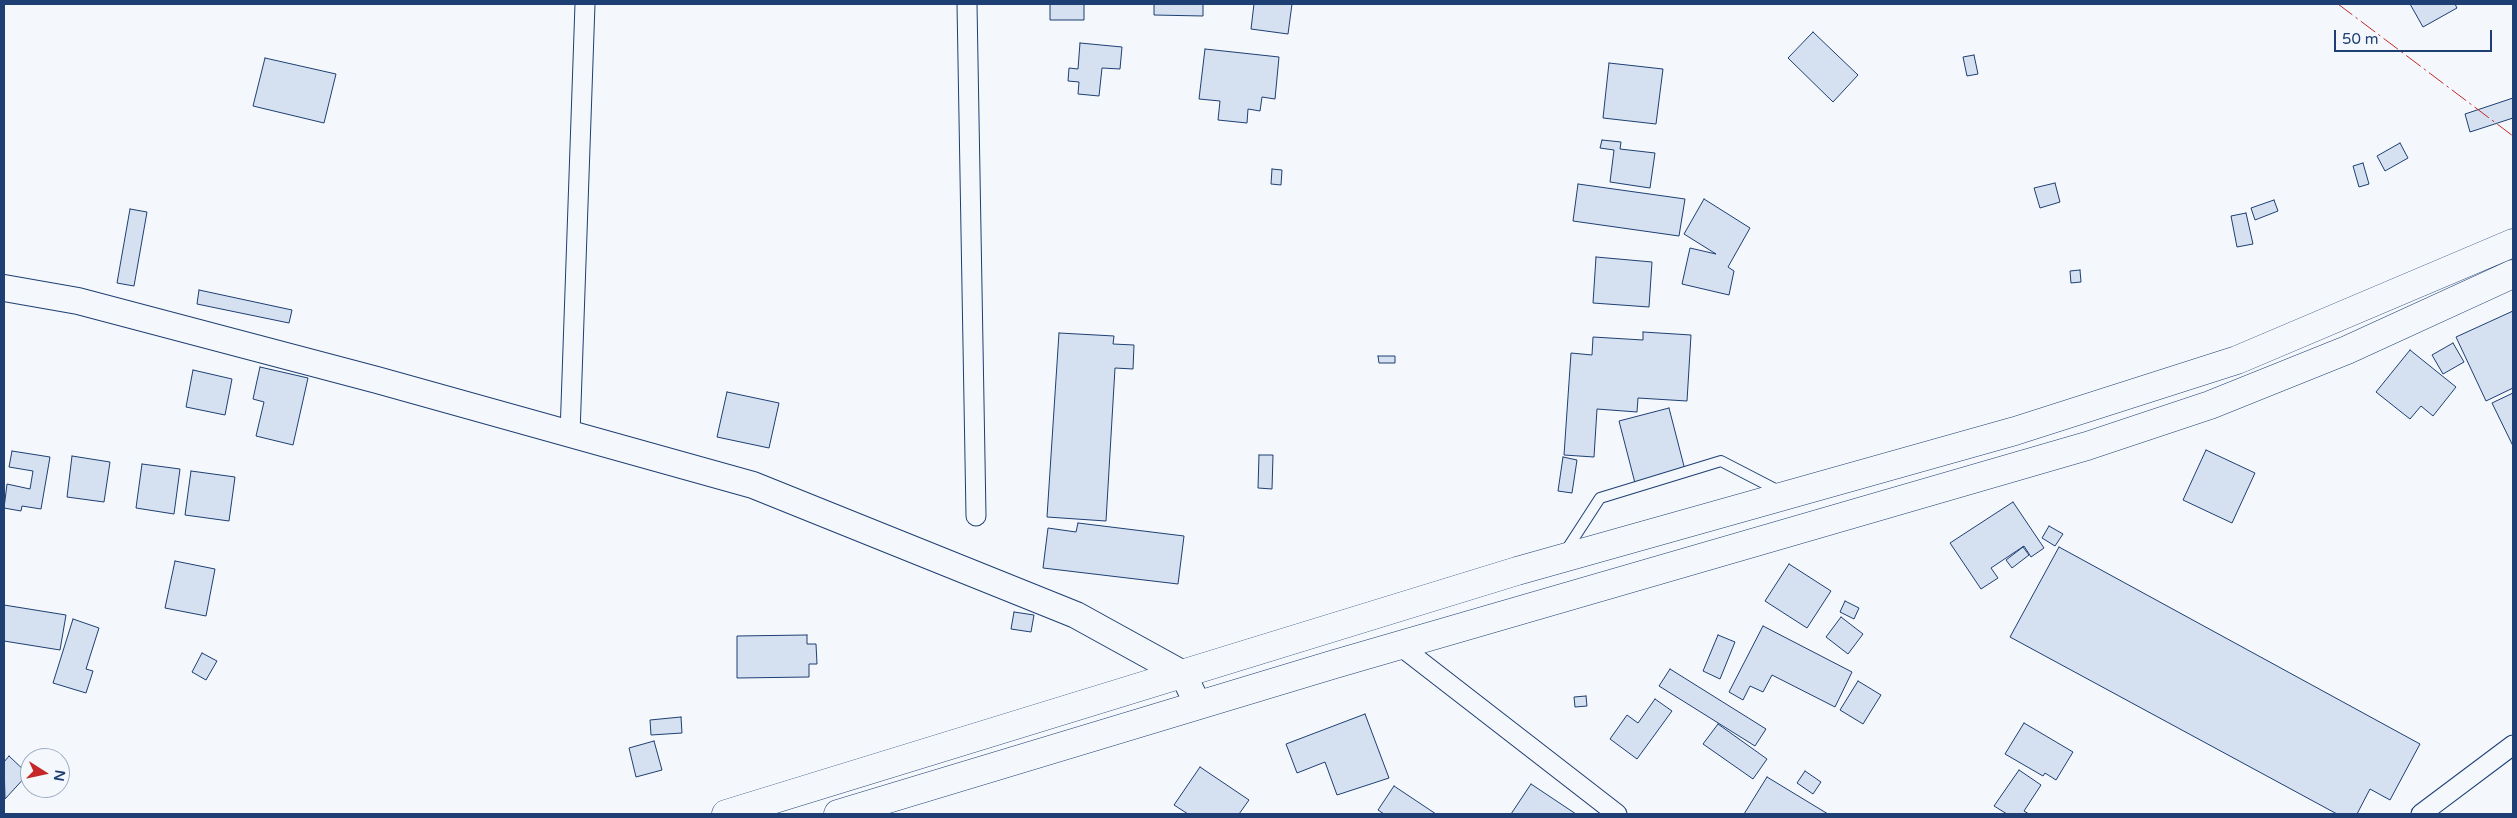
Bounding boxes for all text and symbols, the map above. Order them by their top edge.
scale bar [2337,20,2494,52]
text: 50 m [2342,30,2379,48]
north arrow [20,748,70,798]
text: N [50,769,69,783]

